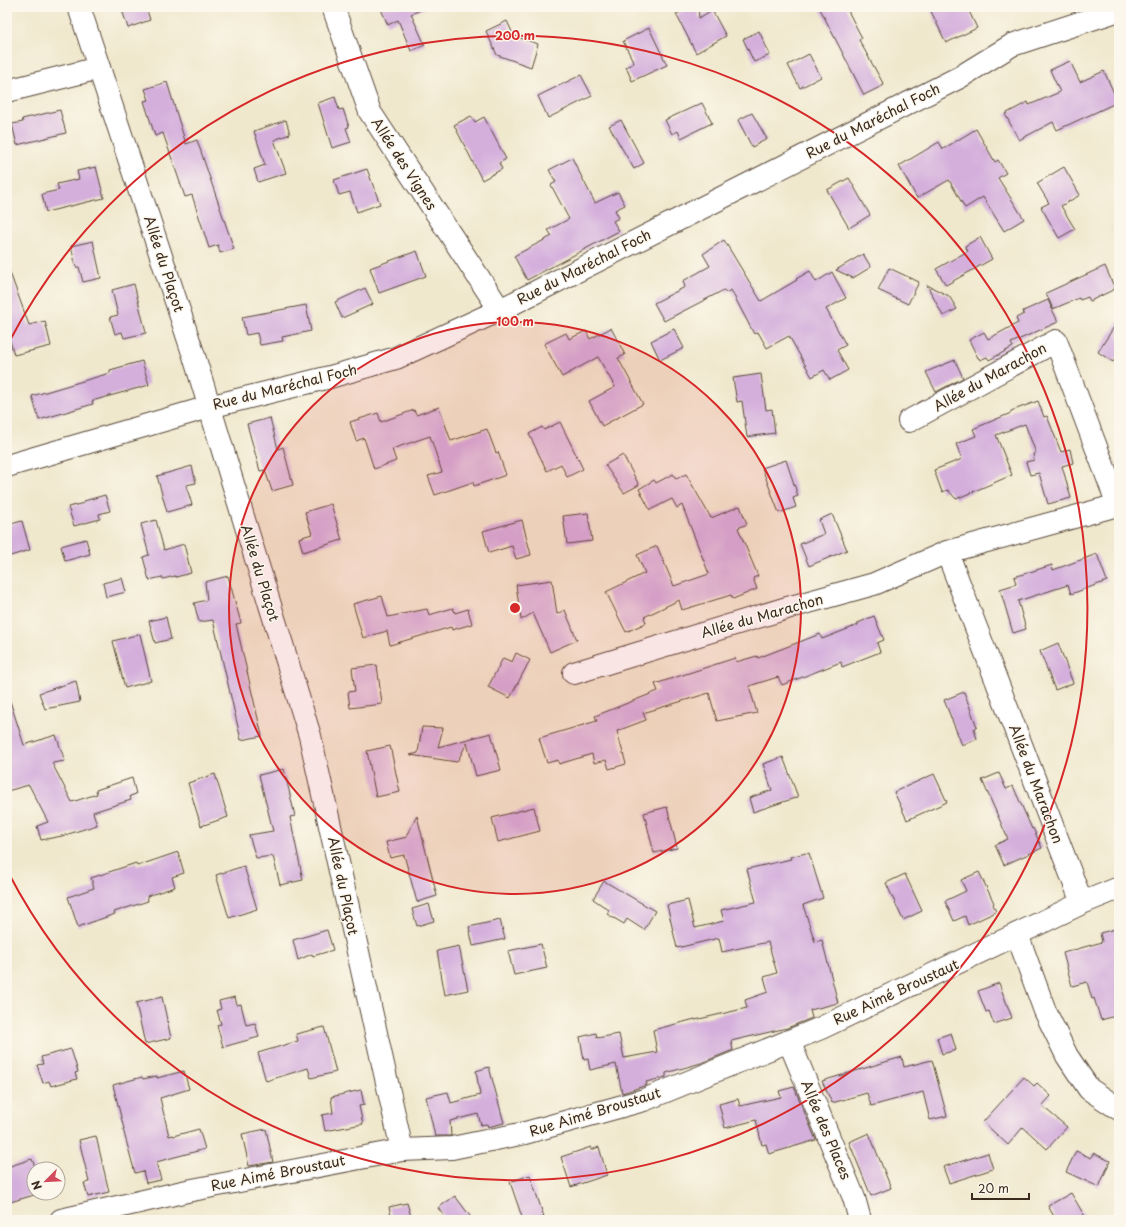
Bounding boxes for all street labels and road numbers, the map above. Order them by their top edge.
street label: Rue du Maréchal Foch [802,78,944,164]
street label: Allée des Vignes [367,113,442,214]
street label: Allée du Plaçot [139,213,190,315]
street label: Rue du Maréchal Foch [513,224,655,310]
street label: Allée du Marachon [930,337,1050,416]
street label: Rue du Maréchal Foch [210,358,359,415]
street label: Allée du Plaçot [236,522,285,624]
street label: Allée du Marachon [698,588,825,643]
street label: Allée du Marachon [1004,721,1069,846]
street label: Allée du Plaçot [323,835,364,937]
street label: Rue Aimé Broustaut [830,953,962,1030]
street label: Allée des Places [796,1077,857,1183]
street label: Rue Aimé Broustaut [527,1081,663,1141]
street label: Rue Aimé Broustaut [209,1149,347,1196]

